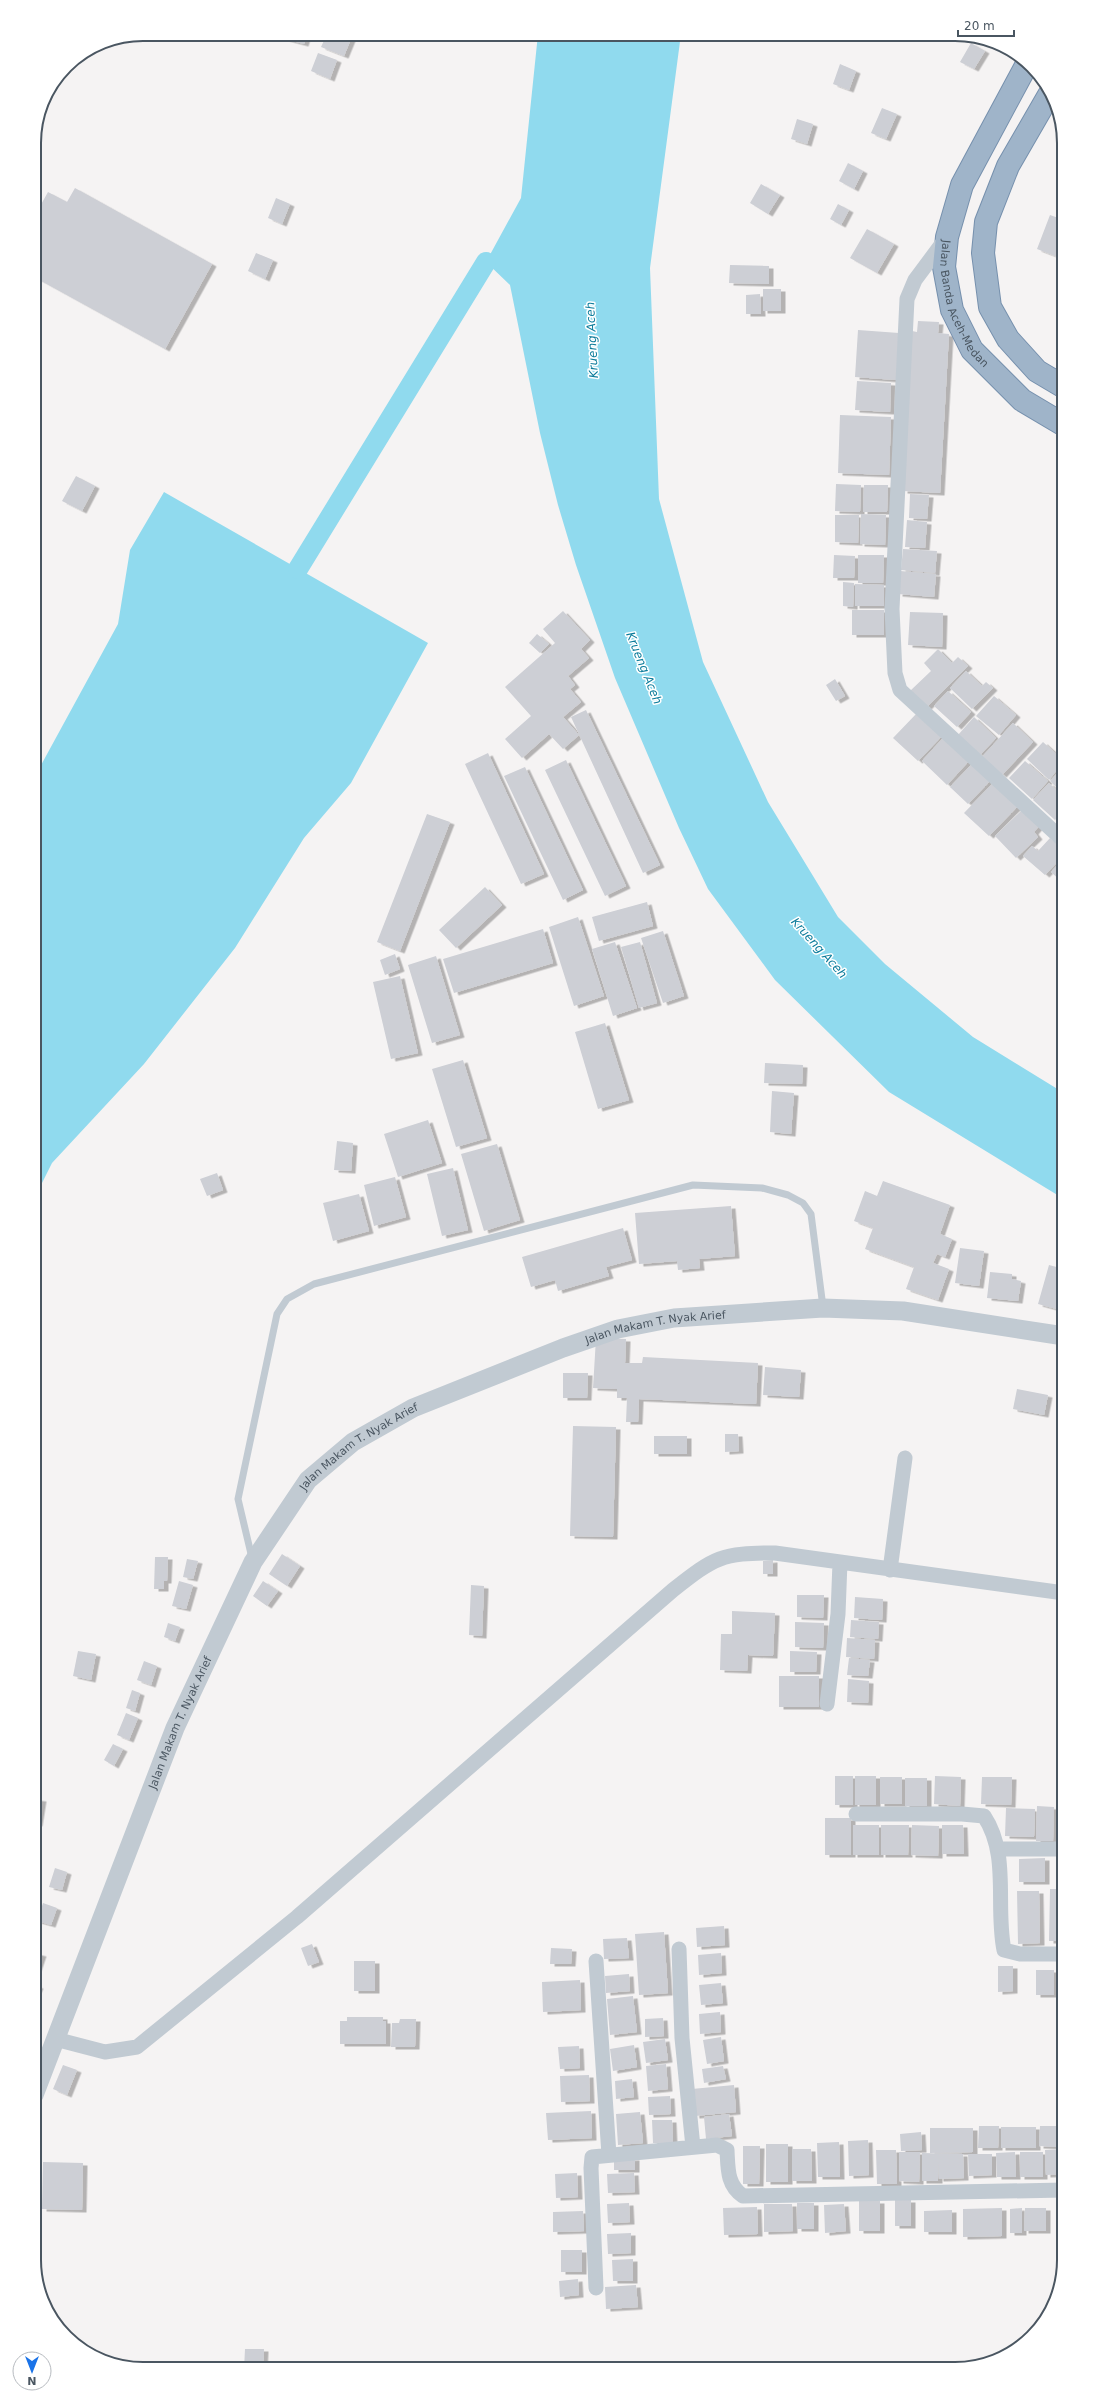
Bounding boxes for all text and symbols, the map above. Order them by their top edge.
scale bar [958,12,1014,38]
text: 20 m [964,19,995,33]
street label: Jalan Banda Aceh-Medan [938,238,992,370]
water label: Krueng Aceh [583,301,601,379]
water label: Krueng Aceh [623,630,665,706]
water label: Krueng Aceh [788,915,850,981]
street label: Jalan Makam T. Nyak Arief [582,1308,727,1347]
street label: Jalan Makam T. Nyak Arief [296,1400,421,1494]
street label: Jalan Makam T. Nyak Arief [145,1653,215,1792]
north arrow [12,2351,52,2391]
text: N [27,2374,37,2387]

